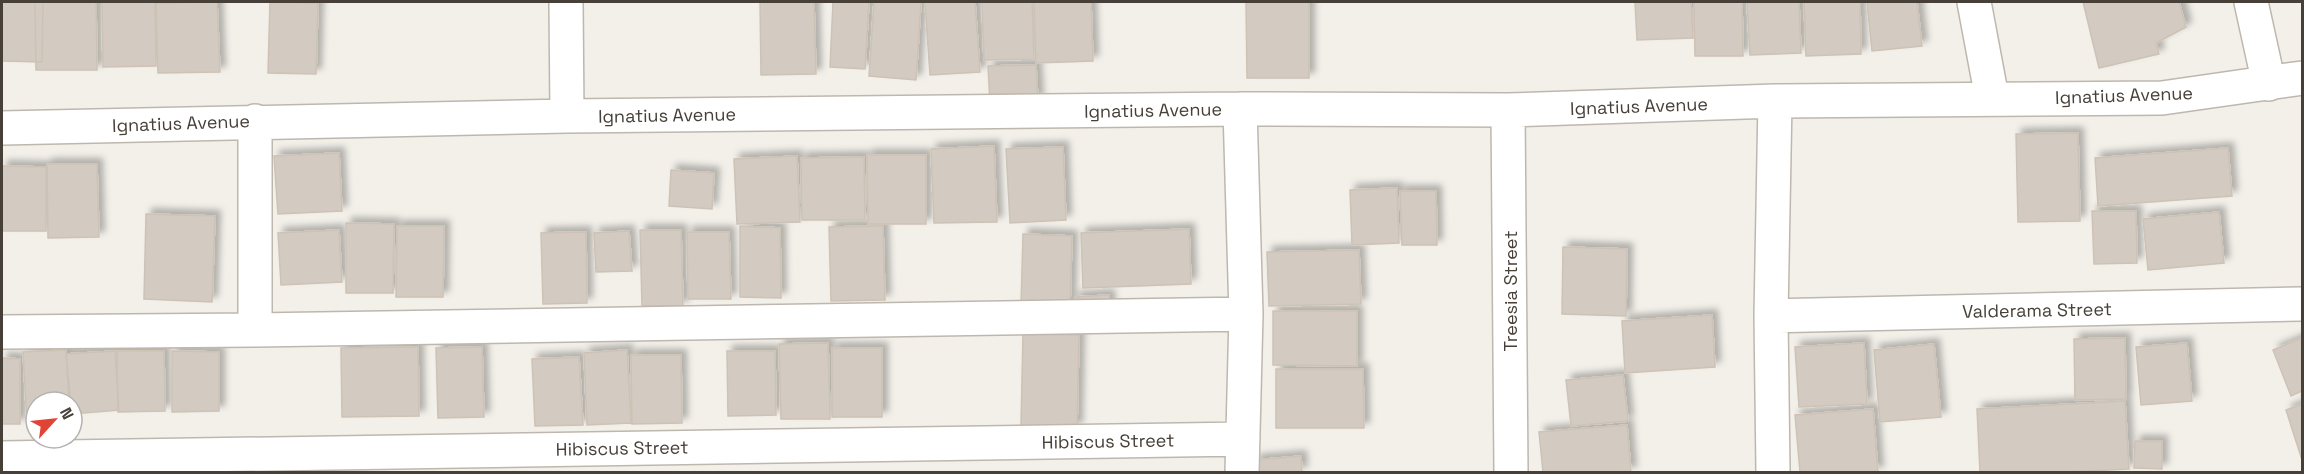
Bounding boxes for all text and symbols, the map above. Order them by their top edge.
street label: Ignatius Avenue [2055,81,2193,109]
street label: Ignatius Avenue [1570,92,1708,120]
street label: Ignatius Avenue [1084,97,1222,123]
street label: Ignatius Avenue [598,102,736,128]
street label: Ignatius Avenue [112,109,250,137]
street label: Treesia Street [1499,231,1522,351]
street label: Valderama Street [1962,297,2112,323]
north arrow [24,390,84,450]
text: N [55,404,79,423]
street label: Hibiscus Street [1042,428,1174,454]
street label: Hibiscus Street [556,435,688,461]

